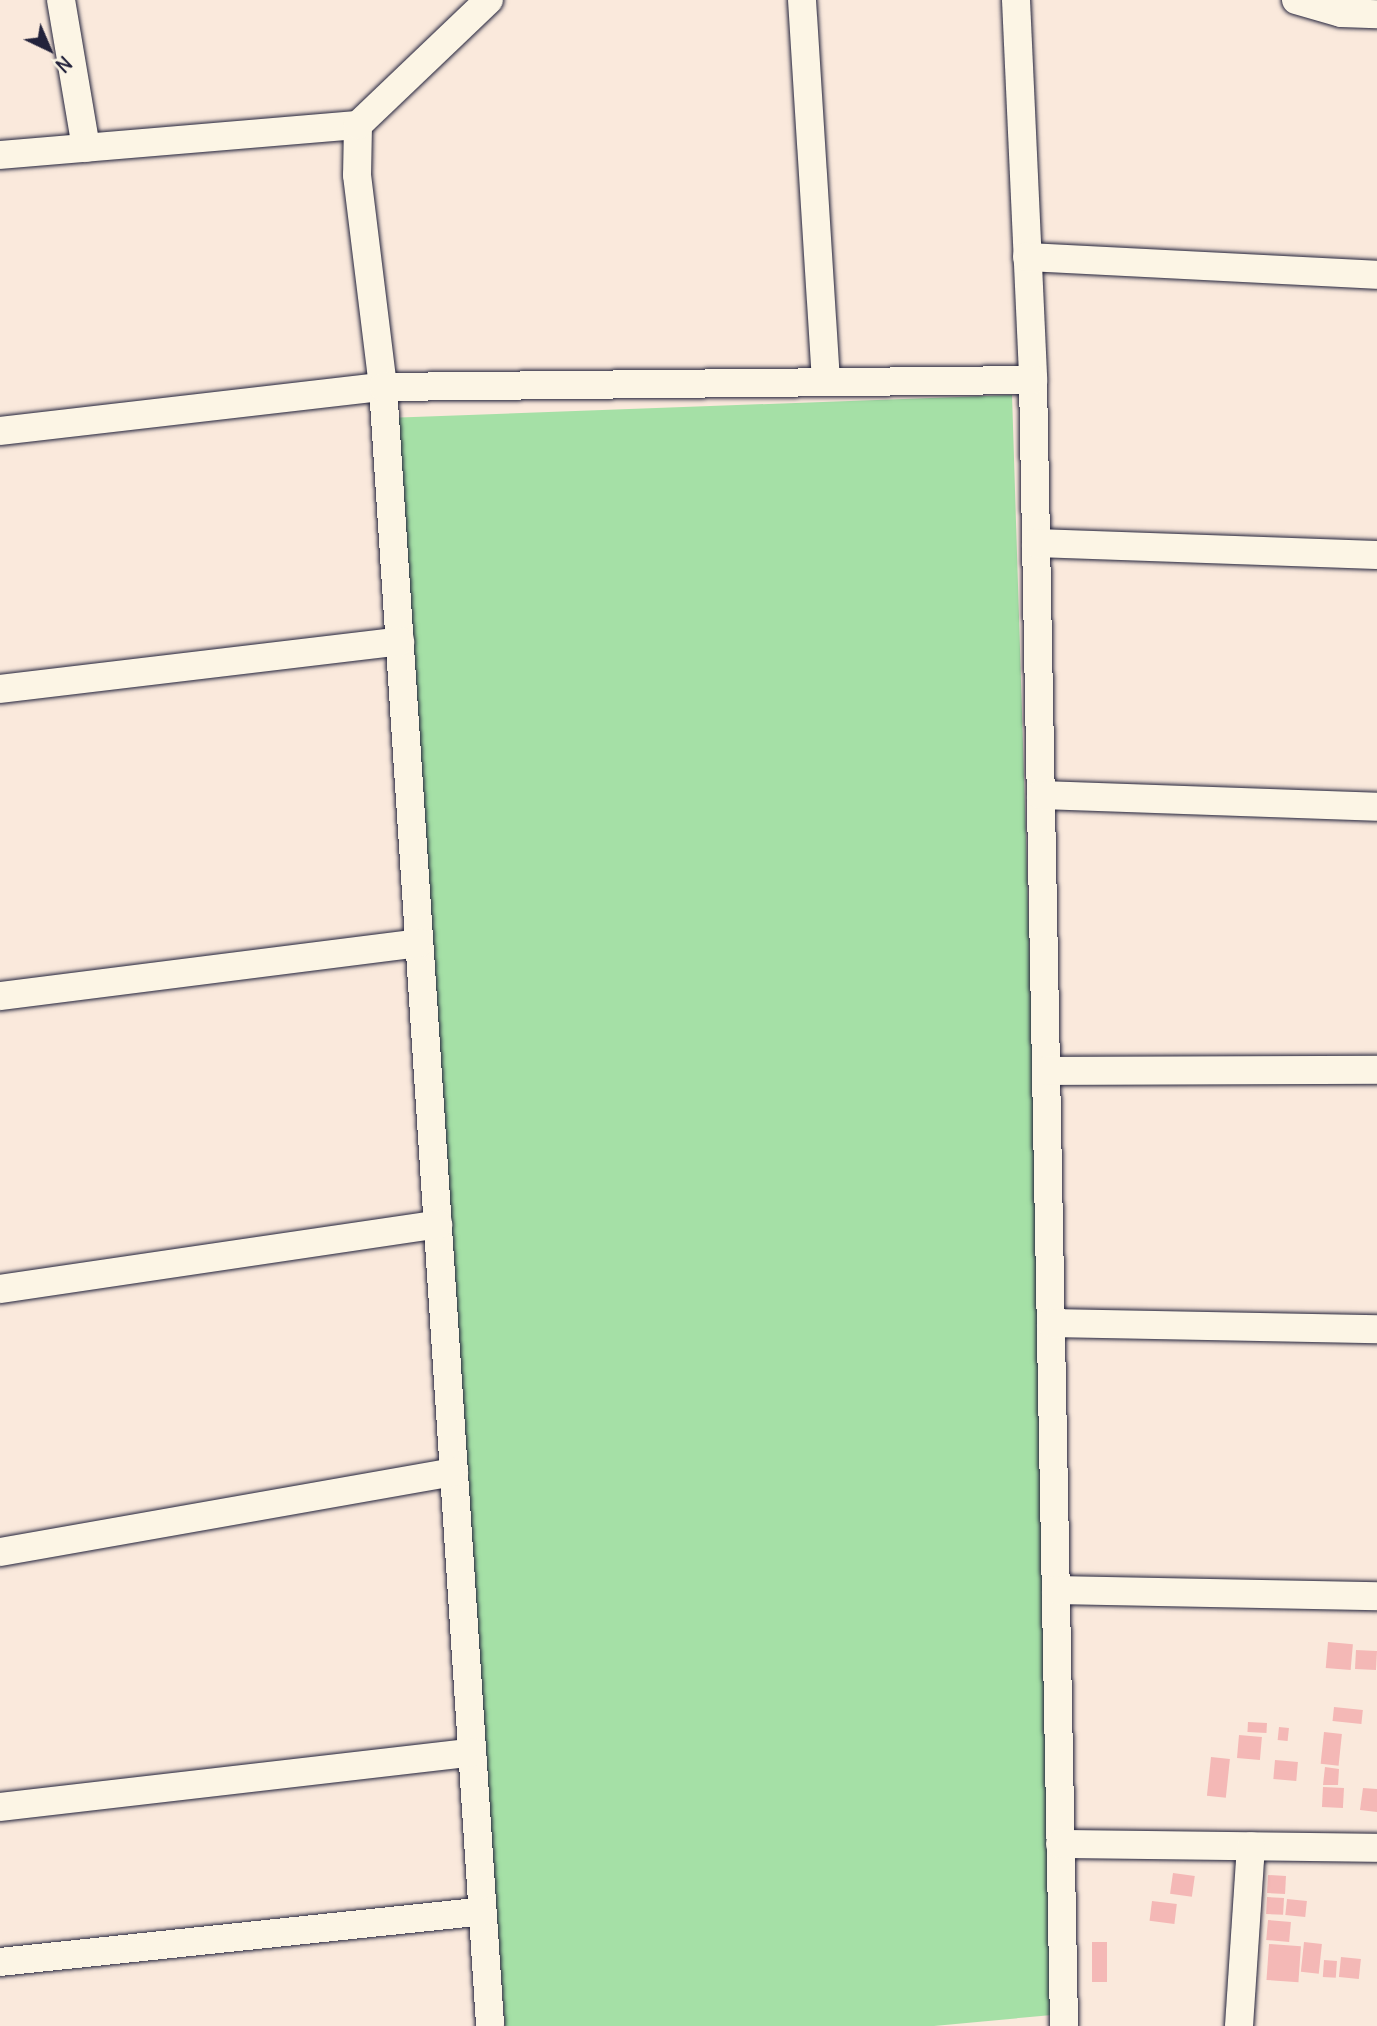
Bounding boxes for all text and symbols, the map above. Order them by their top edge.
north arrow [14,14,84,84]
text: N [51,51,77,77]

